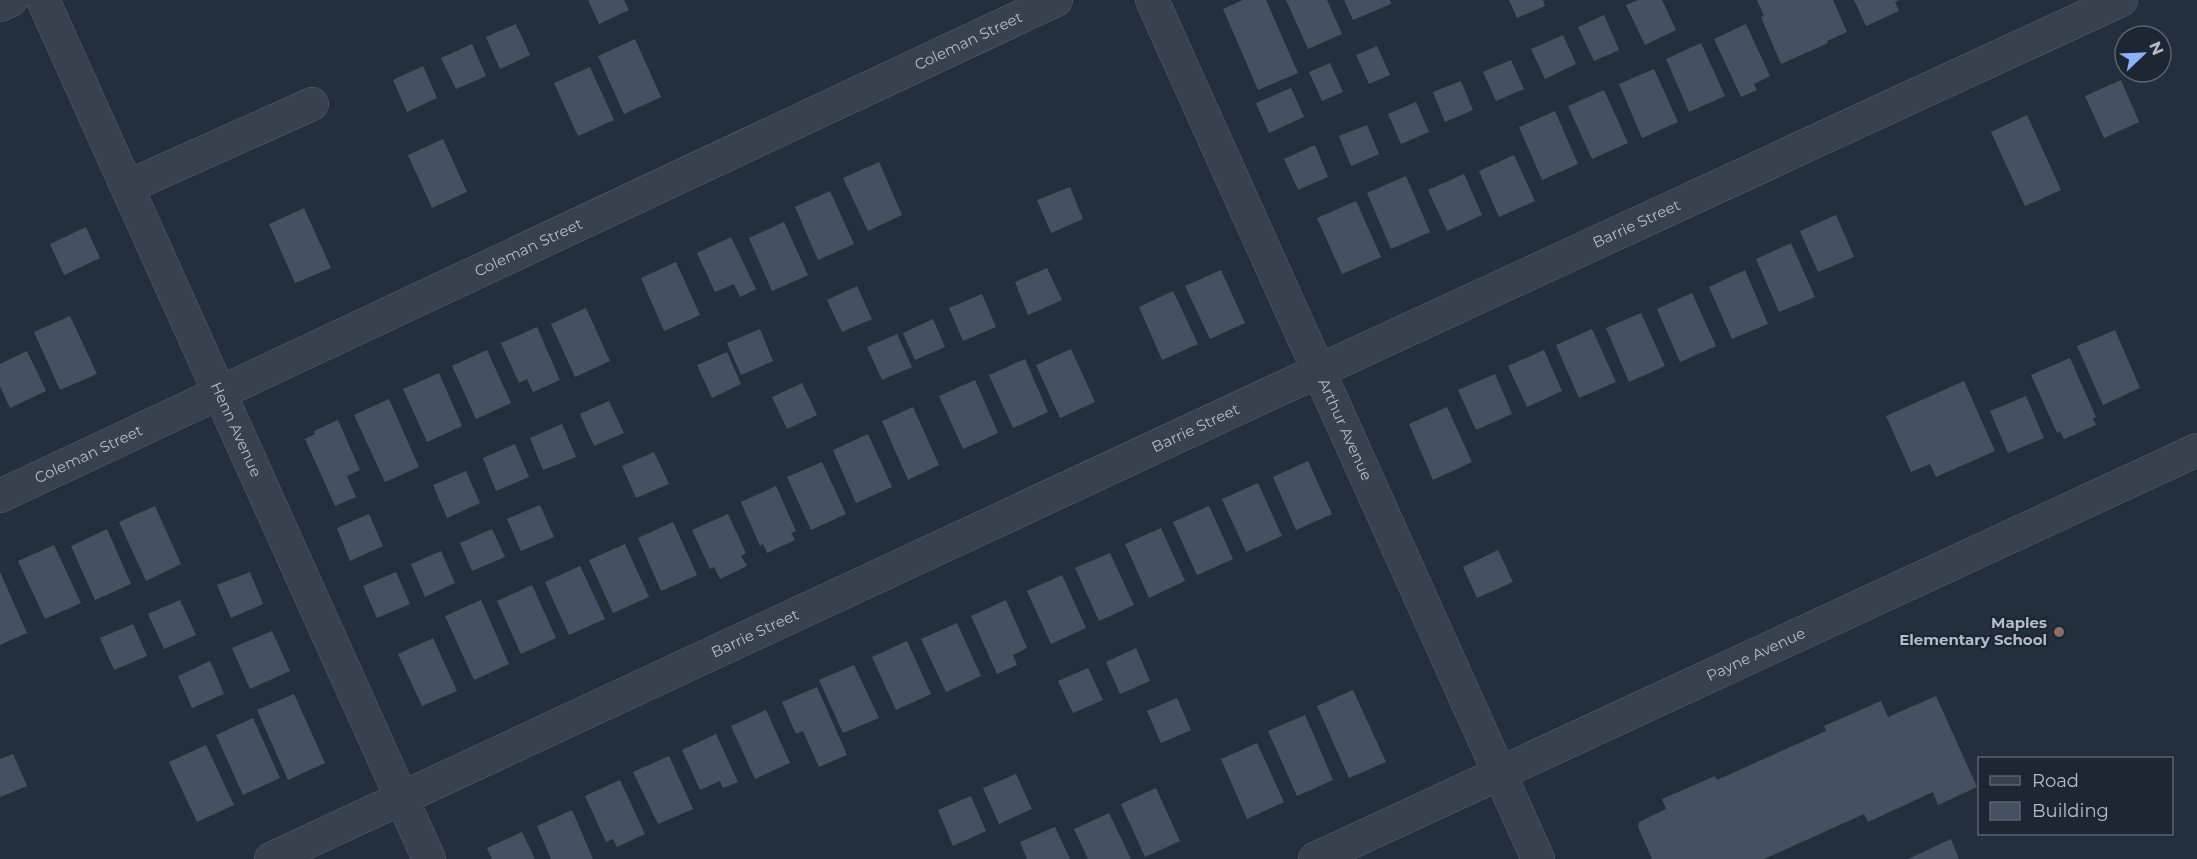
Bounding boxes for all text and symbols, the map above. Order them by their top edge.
street label: Coleman Street [911,7,1025,74]
north arrow [2113,24,2173,84]
text: N [2145,39,2168,58]
street label: Barrie Street [1590,195,1683,252]
street label: Coleman Street [471,214,585,281]
street label: Arthur Avenue [1314,375,1377,483]
street label: Henn Avenue [207,379,266,480]
street label: Barrie Street [1149,399,1242,456]
street label: Coleman Street [31,420,146,487]
street label: Barrie Street [708,604,802,662]
place label: Maples Elementary School [1899,613,2047,649]
street label: Payne Avenue [1703,623,1808,685]
marker: Maples Elementary School [2052,625,2066,639]
legend [1978,757,2173,835]
text: Road [2032,770,2079,792]
text: Building [2032,800,2109,822]

